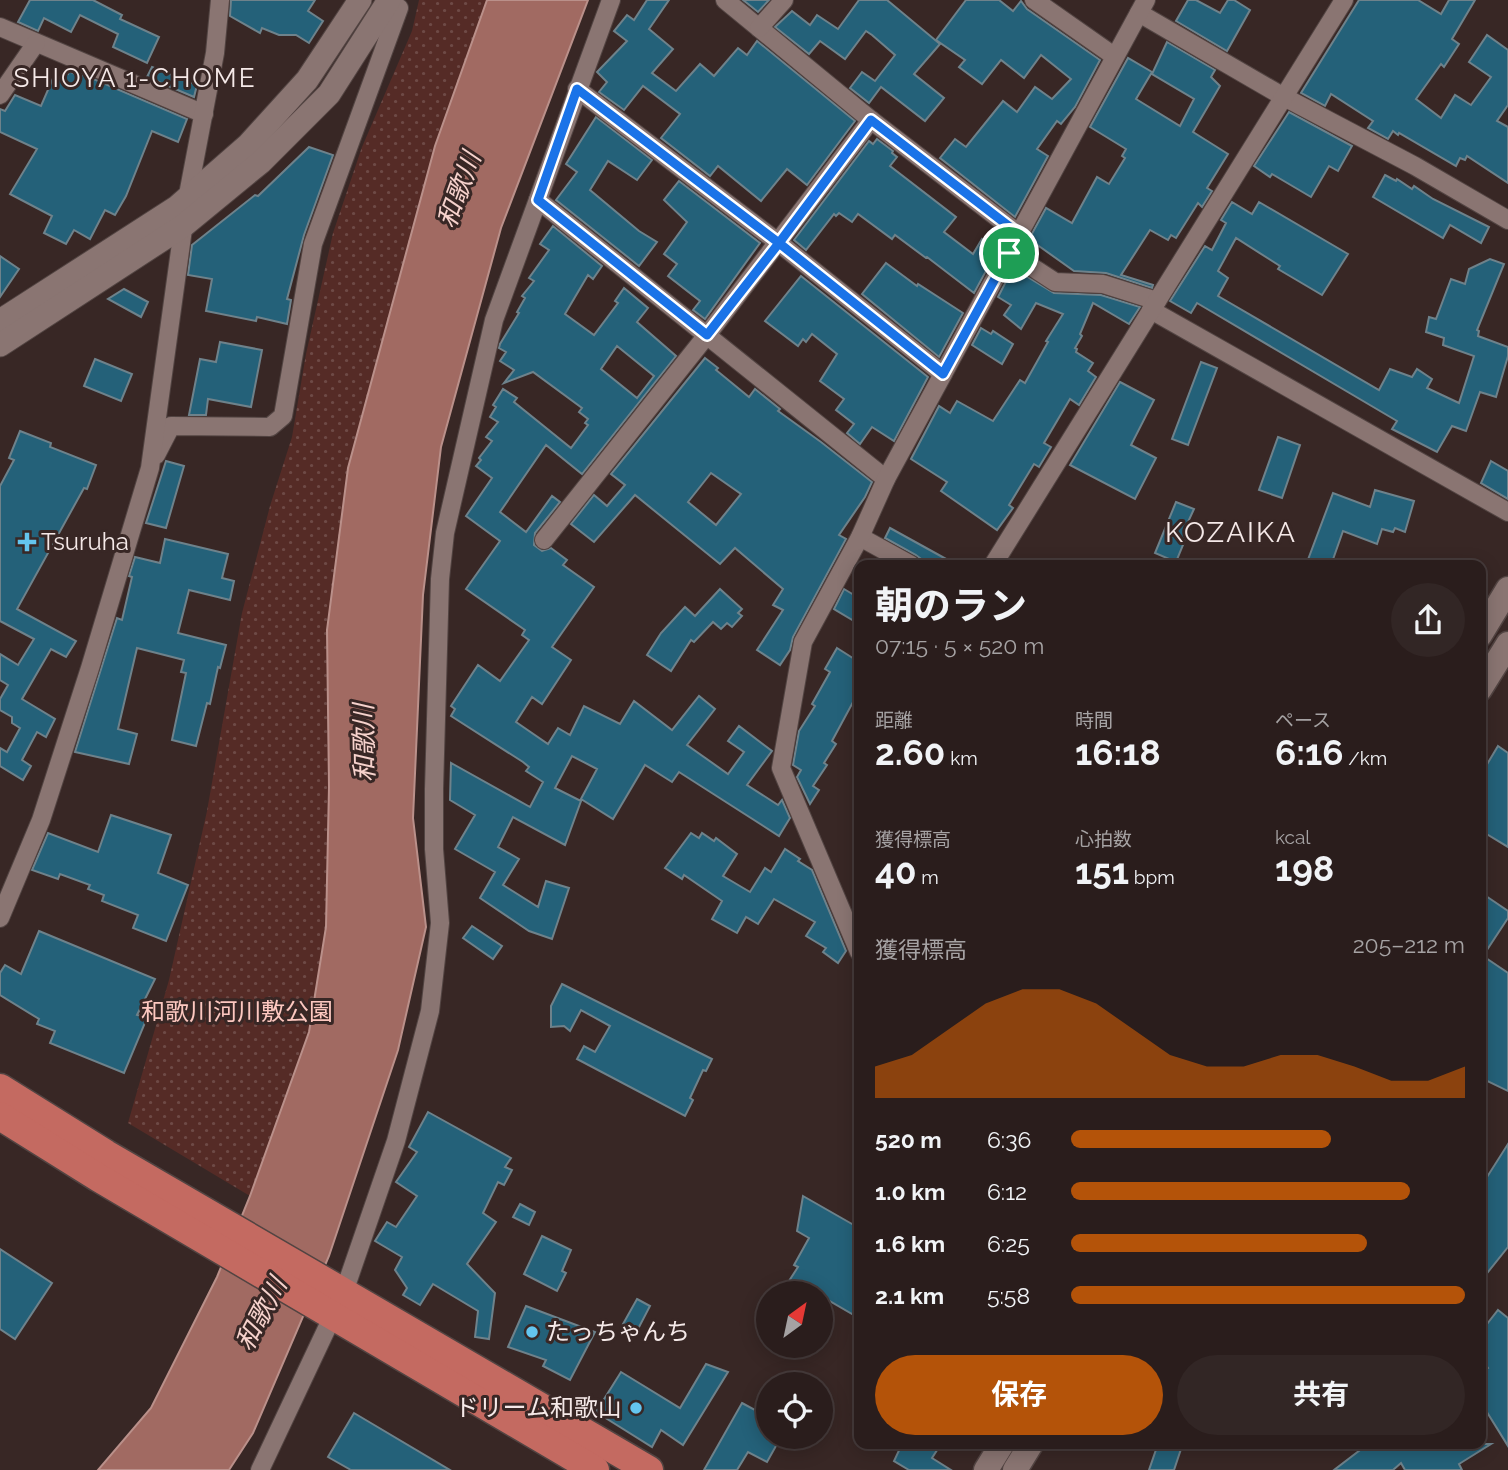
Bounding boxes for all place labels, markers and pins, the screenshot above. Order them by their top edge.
pin [979,223,1039,283]
place label: Tsuruha [41,527,129,556]
marker: Tsuruha [19,534,35,550]
place label: たっちゃんち [546,1317,690,1346]
marker: たっちゃんち [524,1324,540,1340]
place label: ドリーム和歌山 [455,1393,622,1422]
marker: ドリーム和歌山 [628,1400,644,1416]

